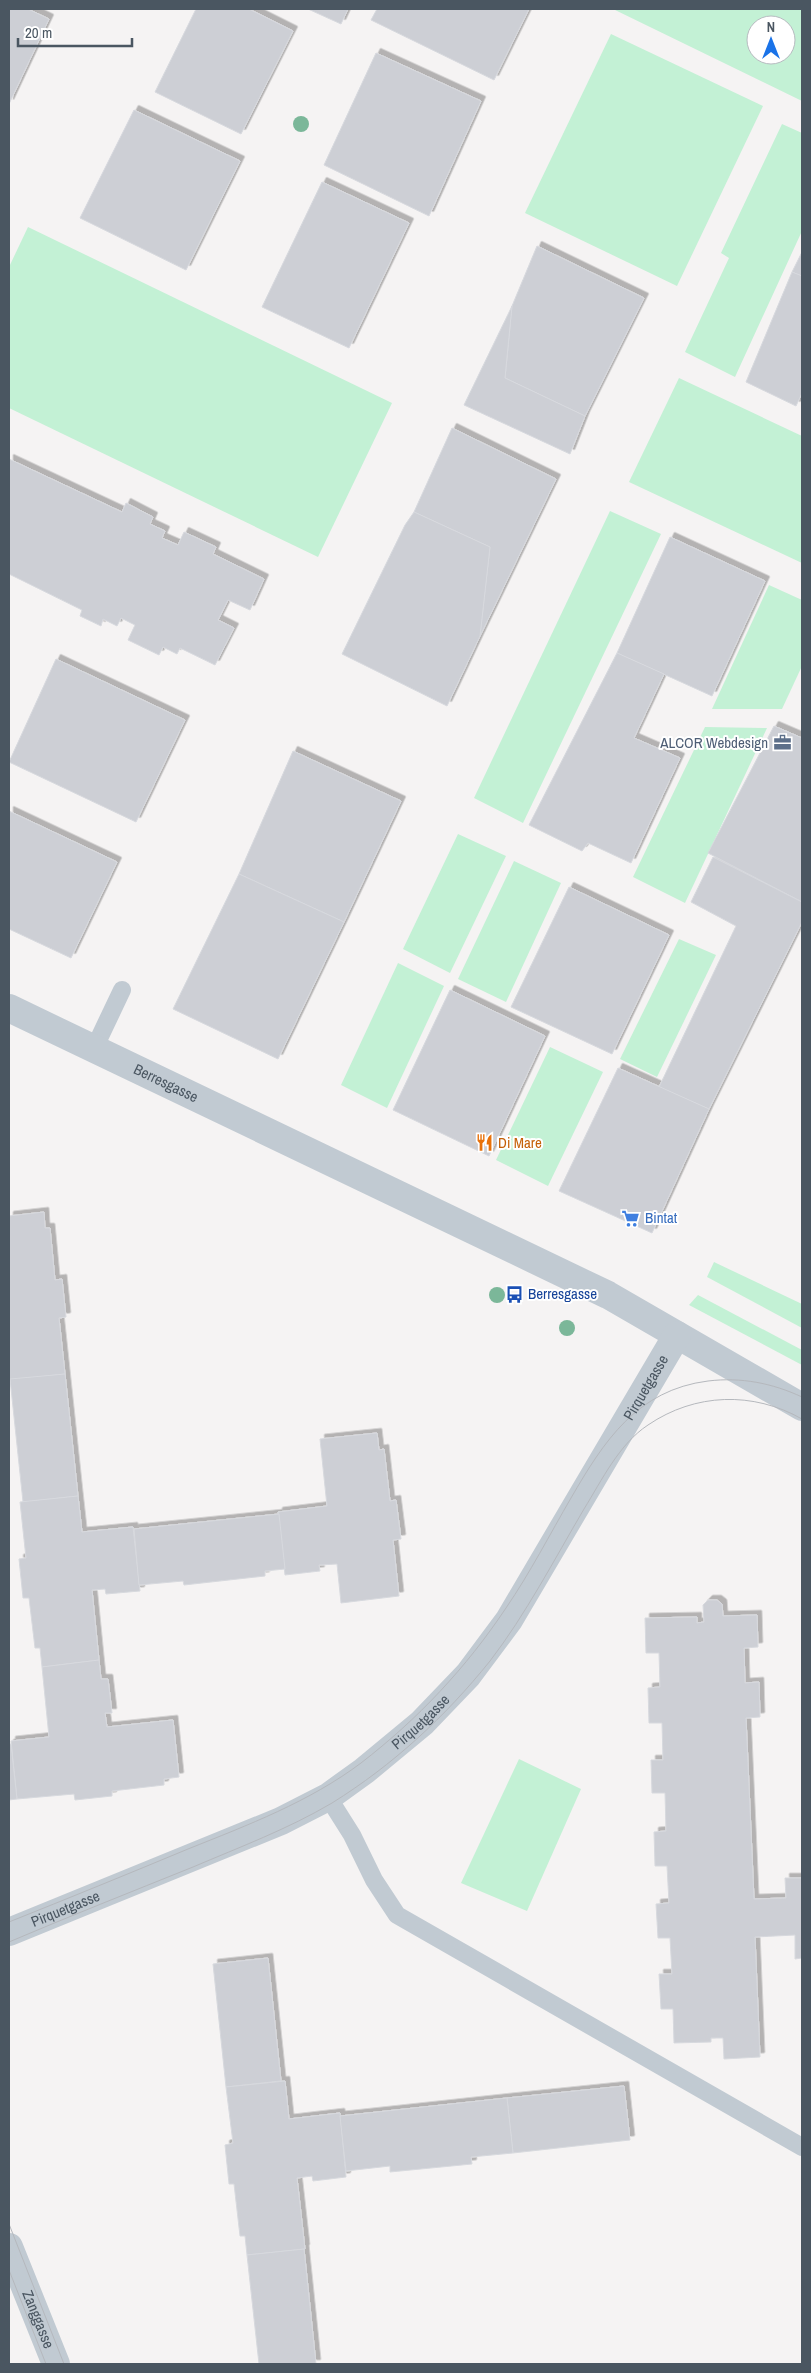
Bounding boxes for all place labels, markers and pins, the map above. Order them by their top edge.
place label: ALCOR Webdesign [659,732,768,753]
office icon: ALCOR Webdesign [772,733,792,753]
place label: Di Mare [498,1132,542,1153]
restaurant icon: Di Mare [474,1133,494,1153]
place label: Bintat [645,1207,678,1228]
supermarket icon: Bintat [621,1208,641,1228]
place label: Berresgasse [528,1283,597,1304]
bus stop icon: Berresgasse [504,1284,524,1304]

